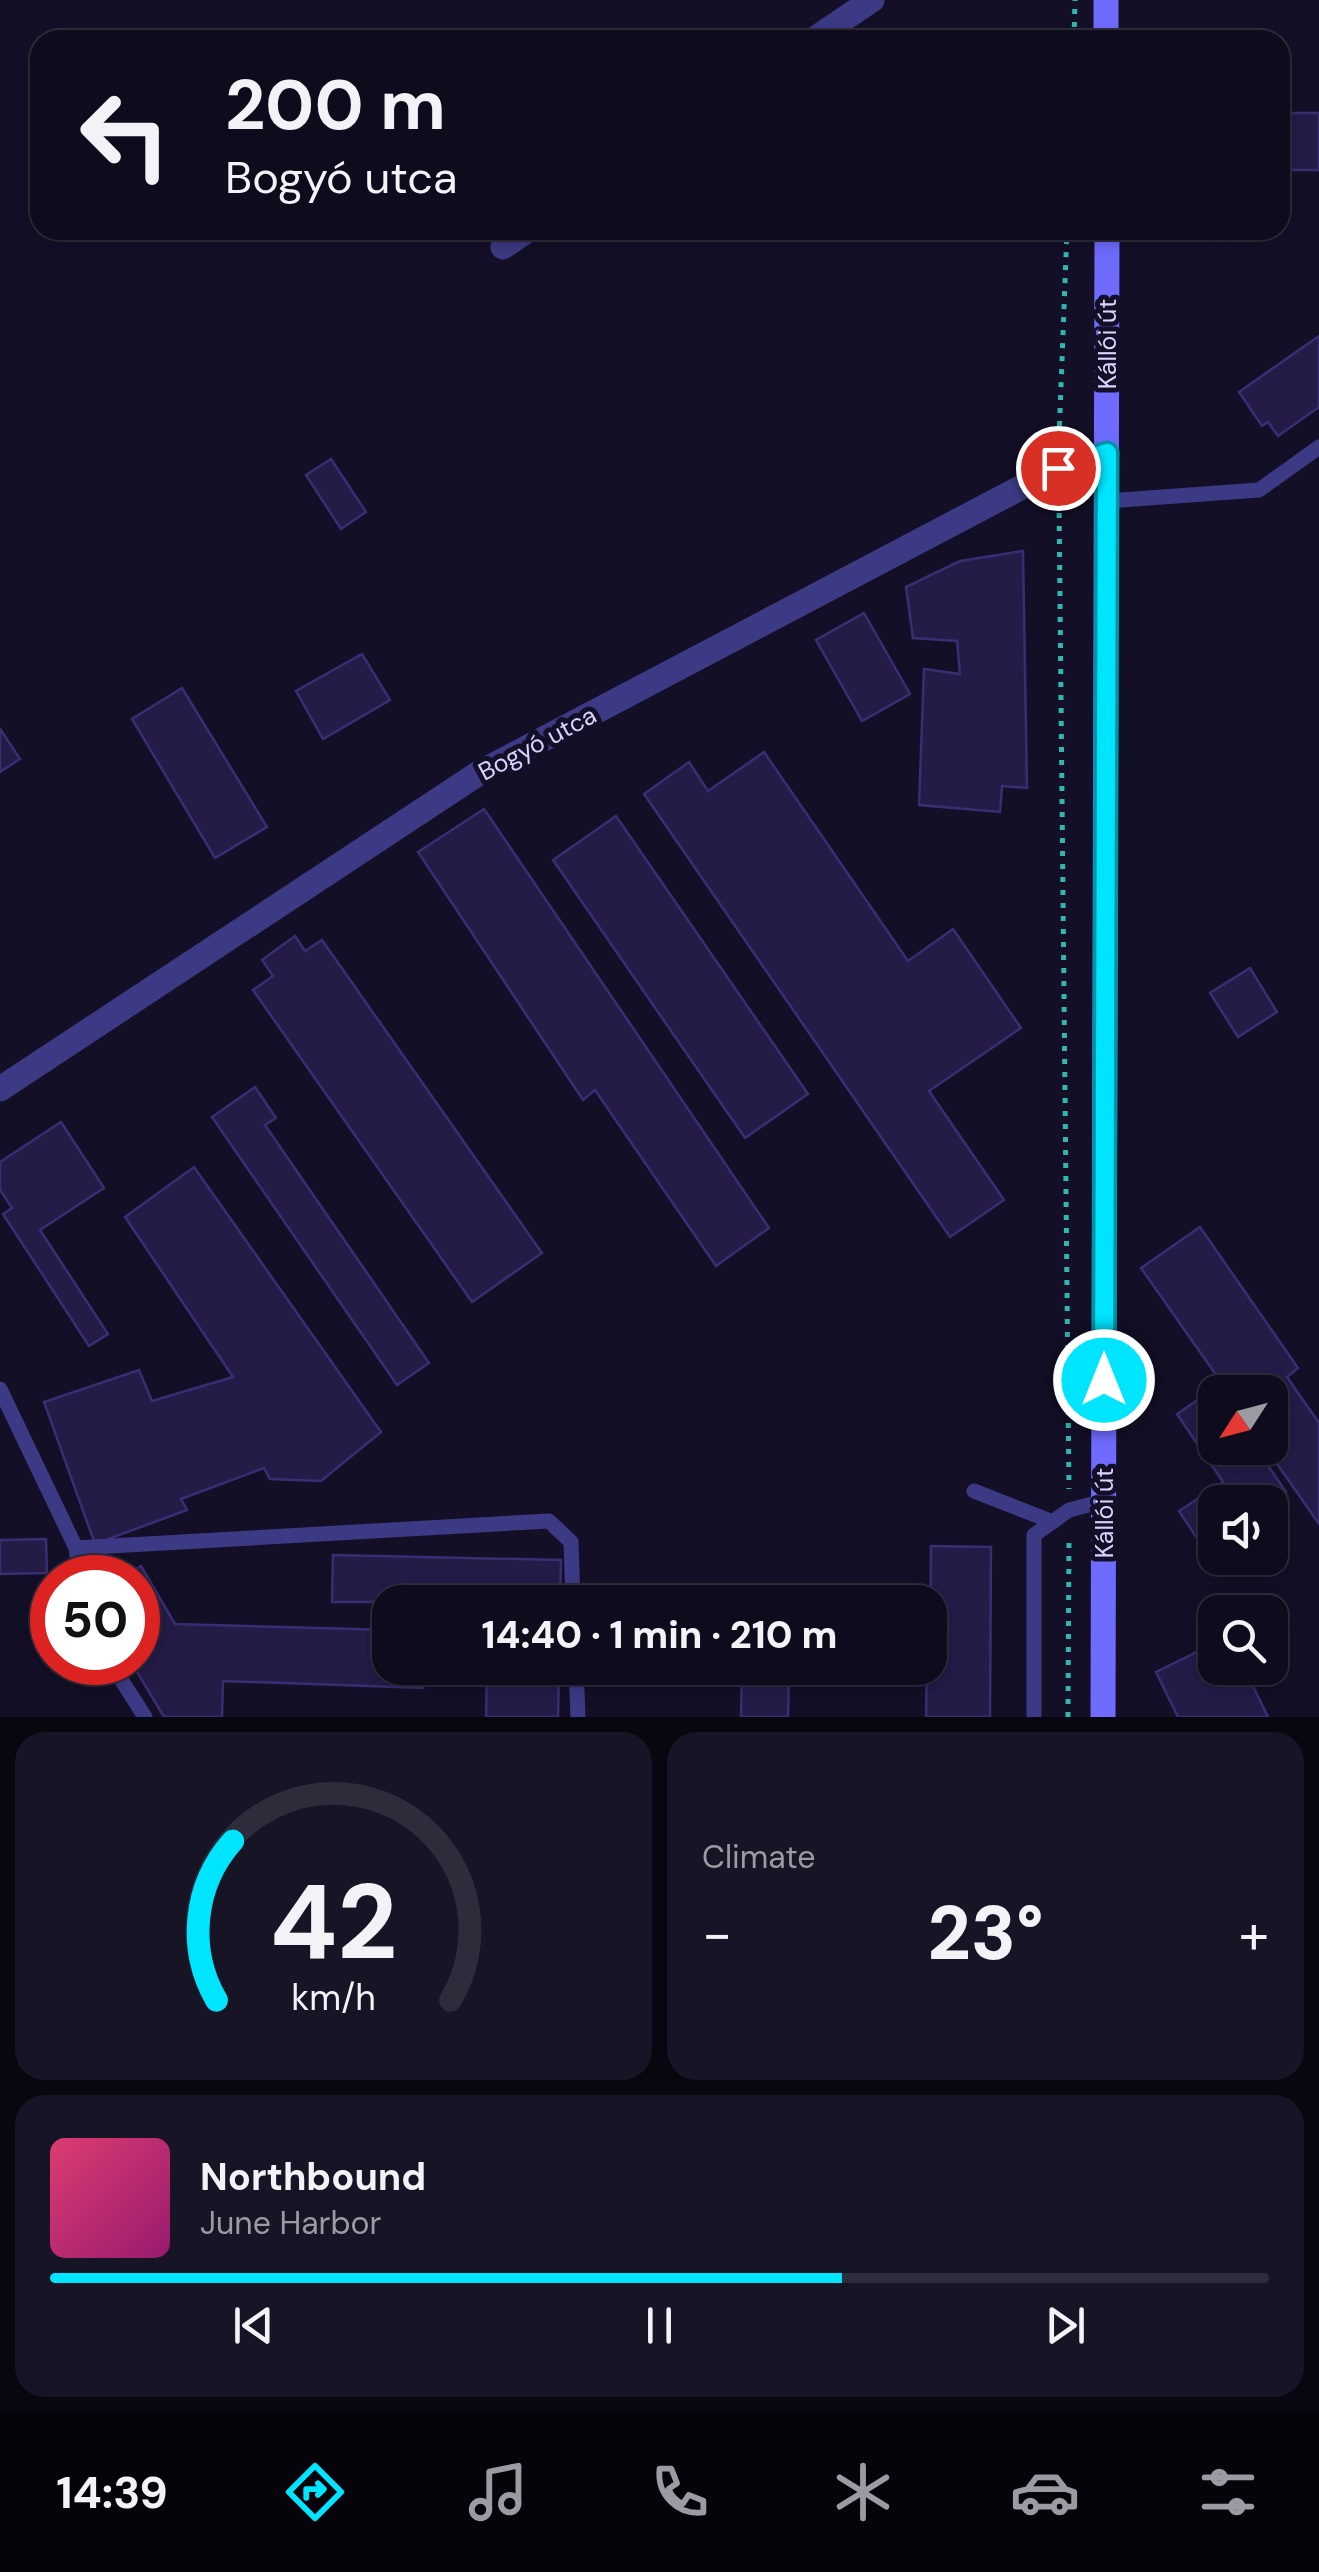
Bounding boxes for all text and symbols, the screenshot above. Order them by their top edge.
text: 200 m [225,60,446,151]
icon: left [60,70,190,200]
text: Bogyó utca [225,148,458,207]
street label: Kállói út [1091,299,1124,389]
pin [1016,426,1101,511]
icon: arrive [1031,441,1086,496]
street label: Bogyó utca [472,699,602,788]
position arrow [1052,1328,1156,1432]
north arrow [1198,1375,1288,1465]
map controls [1198,1375,1288,1685]
street label: Kállói út [1088,1468,1121,1558]
button: sound [1198,1485,1288,1575]
speed limit sign: 50 [30,1555,160,1685]
button: search [1198,1595,1288,1685]
text: 14:40 · 1 min · 210 m [482,1610,837,1660]
text: Climate [702,1836,816,1878]
text: 42 [270,1855,397,1990]
text: 23° [927,1885,1044,1982]
text: − [702,1898,732,1970]
text: + [1239,1898,1269,1970]
text: km/h [291,1975,376,2021]
text: Northbound [200,2152,426,2202]
text: June Harbor [200,2202,381,2244]
icon: previous [226,2298,281,2353]
icon: pause [632,2298,687,2353]
icon: next [1038,2298,1093,2353]
icon: directions [280,2457,350,2527]
icon: music [463,2457,533,2527]
icon: phone [645,2457,715,2527]
icon: climate [828,2457,898,2527]
icon: car [1010,2457,1080,2527]
icon: filters [1193,2457,1263,2527]
text: 14:39 [56,2463,168,2522]

